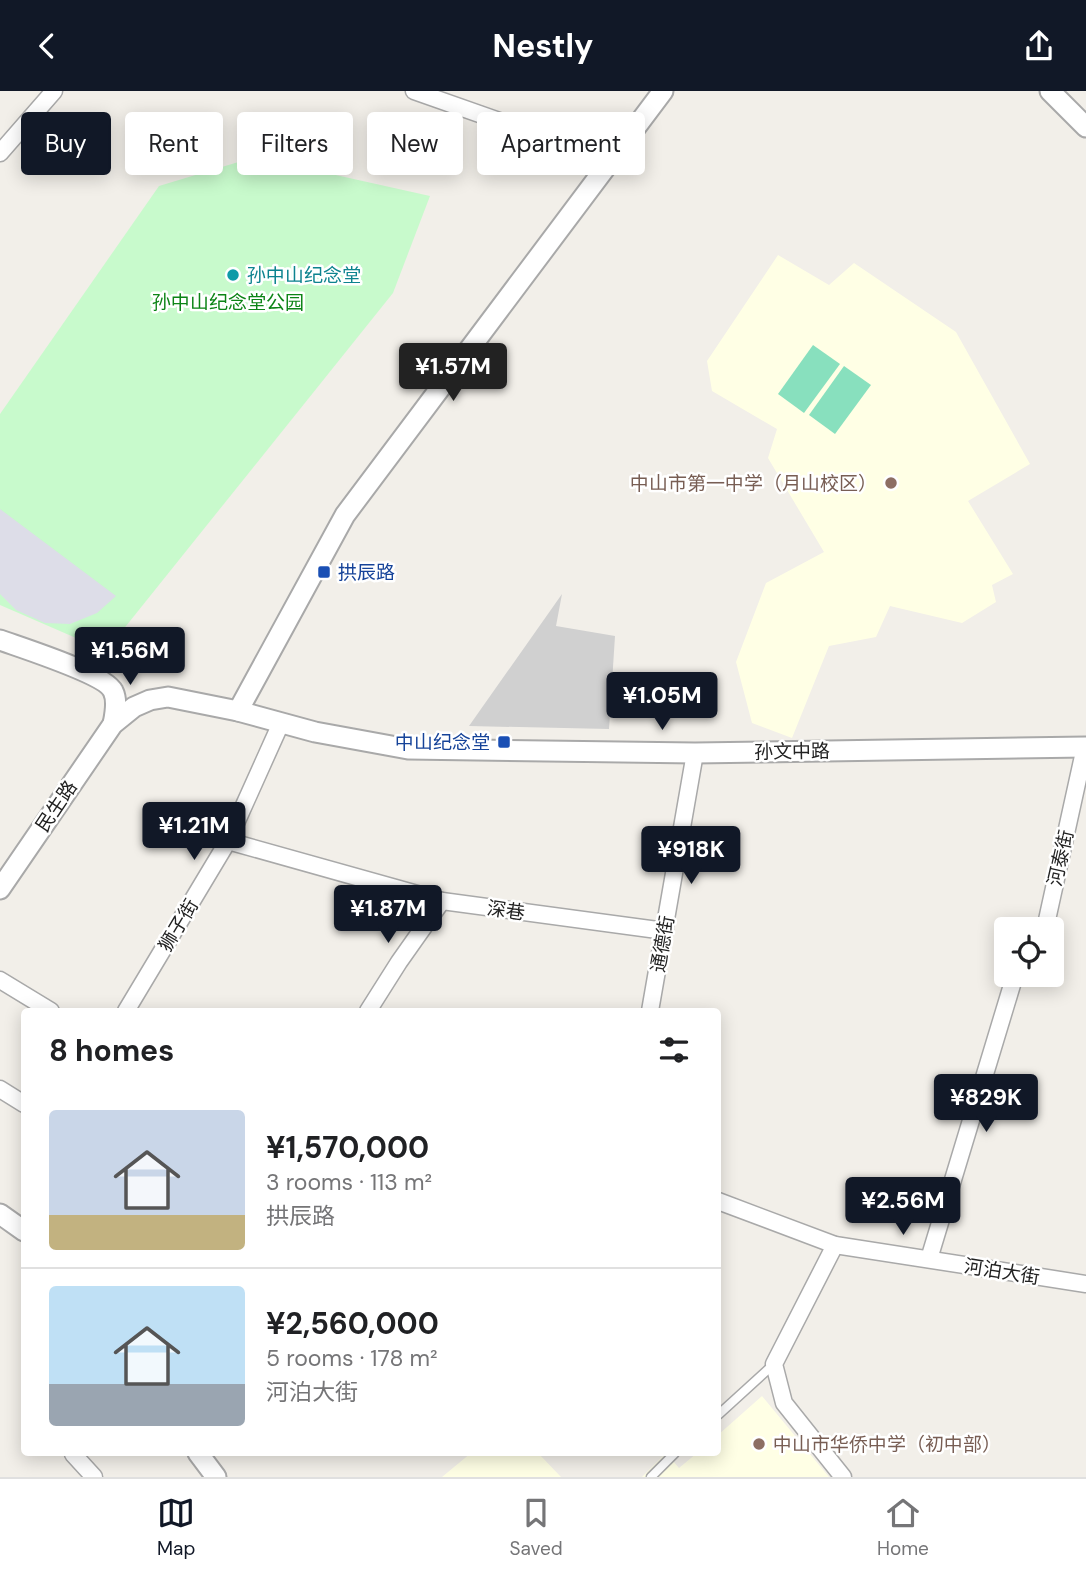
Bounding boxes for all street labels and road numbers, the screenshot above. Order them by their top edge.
street label: 孙文中路 [754,738,830,765]
street label: 民生路 [30,776,83,837]
street label: 河泰街 [1042,828,1079,889]
street label: 狮子街 [153,894,204,956]
street label: 深巷 [485,895,526,926]
street label: 通德街 [645,914,680,974]
street label: 河泊大街 [962,1253,1041,1290]

